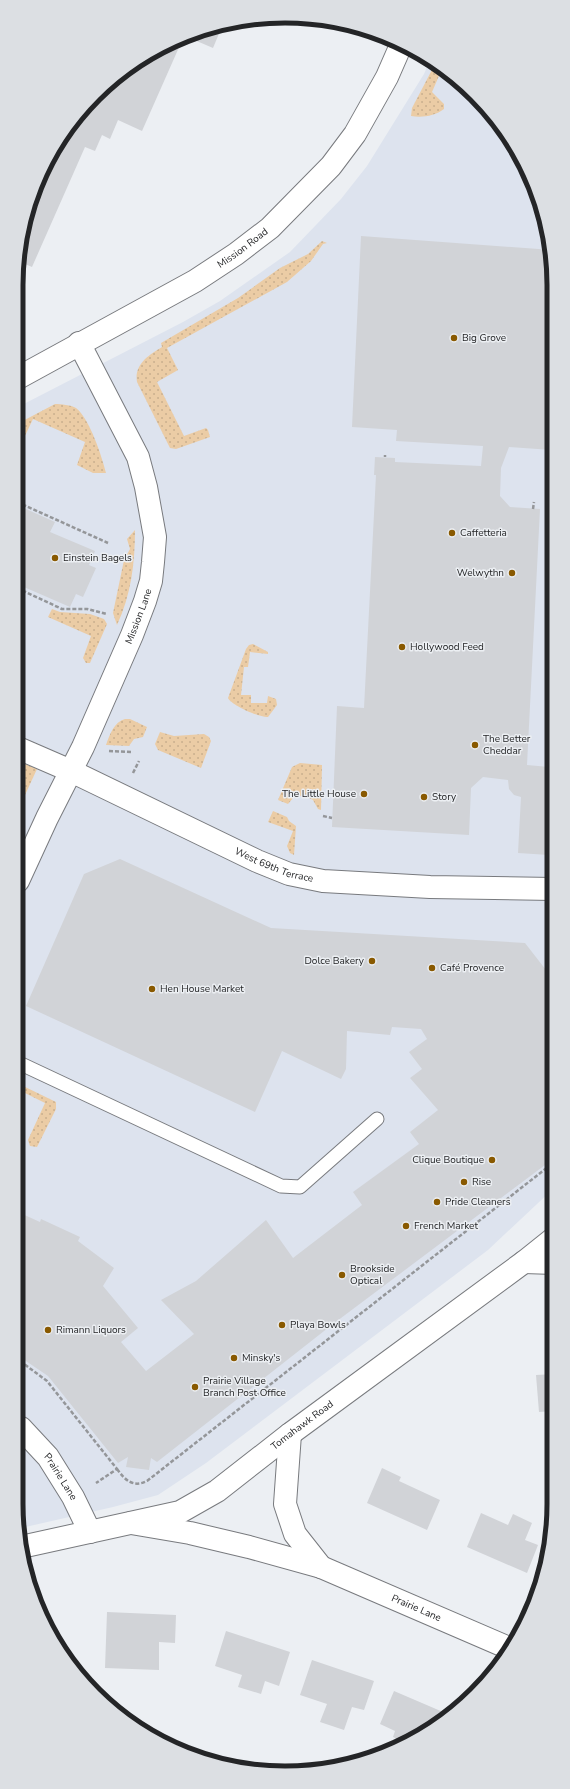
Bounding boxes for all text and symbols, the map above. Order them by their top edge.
street label: Mission Road [214,225,271,271]
place label: Big Grove [462,331,506,345]
marker: Big Grove [449,333,459,343]
place label: Caffetteria [460,526,507,540]
marker: Caffetteria [447,528,457,538]
place label: Einstein Bagels [63,551,132,565]
marker: Einstein Bagels [50,553,60,563]
place label: Welwythn [457,566,504,580]
marker: Welwythn [507,568,517,578]
street label: Mission Lane [122,587,155,646]
place label: Hollywood Feed [410,640,484,654]
marker: Hollywood Feed [397,642,407,652]
place label: The Better Cheddar [483,732,531,758]
marker: The Better Cheddar [470,740,480,750]
place label: The Little House [282,787,356,801]
marker: The Little House [359,789,369,799]
place label: Story [432,790,457,804]
marker: Story [419,792,429,802]
street label: West 69th Terrace [232,844,315,886]
place label: Dolce Bakery [304,954,365,968]
marker: Dolce Bakery [367,956,377,966]
place label: Café Provence [440,961,504,975]
marker: Café Provence [427,963,437,973]
place label: Hen House Market [160,982,244,996]
marker: Hen House Market [147,984,157,994]
place label: Clique Boutique [412,1153,484,1167]
marker: Clique Boutique [487,1155,497,1165]
place label: Rise [472,1175,491,1189]
marker: Rise [459,1177,469,1187]
place label: Pride Cleaners [445,1195,511,1209]
marker: Pride Cleaners [432,1197,442,1207]
place label: French Market [414,1219,478,1233]
marker: French Market [401,1221,411,1231]
place label: Brookside Optical [350,1262,395,1288]
marker: Brookside Optical [337,1270,347,1280]
place label: Playa Bowls [290,1318,346,1332]
marker: Playa Bowls [277,1320,287,1330]
place label: Rimann Liquors [56,1323,126,1337]
marker: Rimann Liquors [43,1325,53,1335]
place label: Minsky's [242,1351,281,1365]
marker: Minsky's [229,1353,239,1363]
place label: Prairie Village Branch Post Office [203,1374,286,1400]
marker: Prairie Village Branch Post Office [190,1382,200,1392]
street label: Tomahawk Road [268,1397,337,1453]
street label: Prairie Lane [41,1450,80,1502]
street label: Prairie Lane [389,1591,443,1625]

